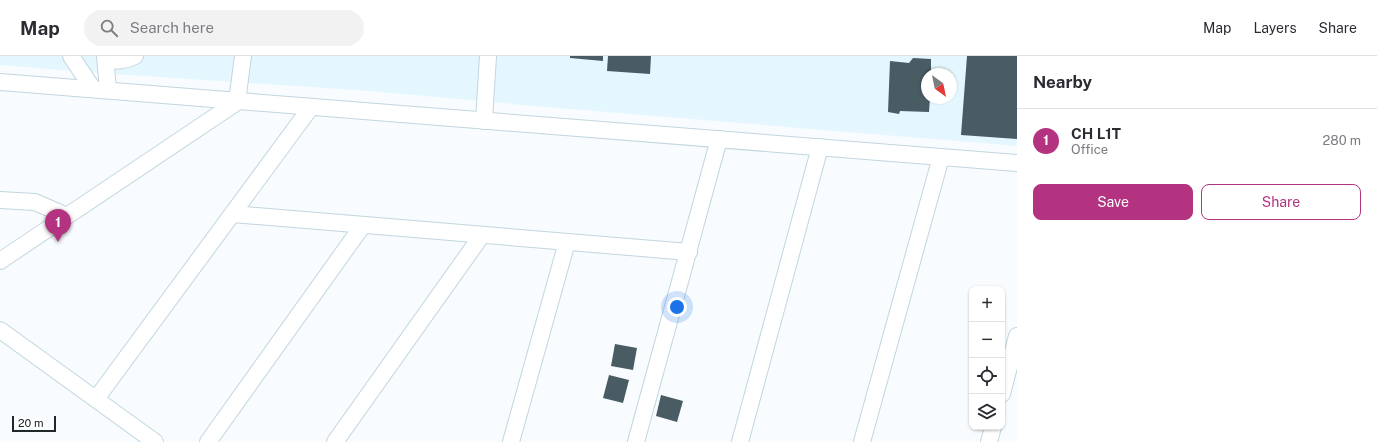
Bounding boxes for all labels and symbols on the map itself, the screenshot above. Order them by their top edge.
north arrow [921,68,957,104]
pin: 1 [45,209,71,242]
your location [667,297,687,317]
scale bar [12,414,56,433]

